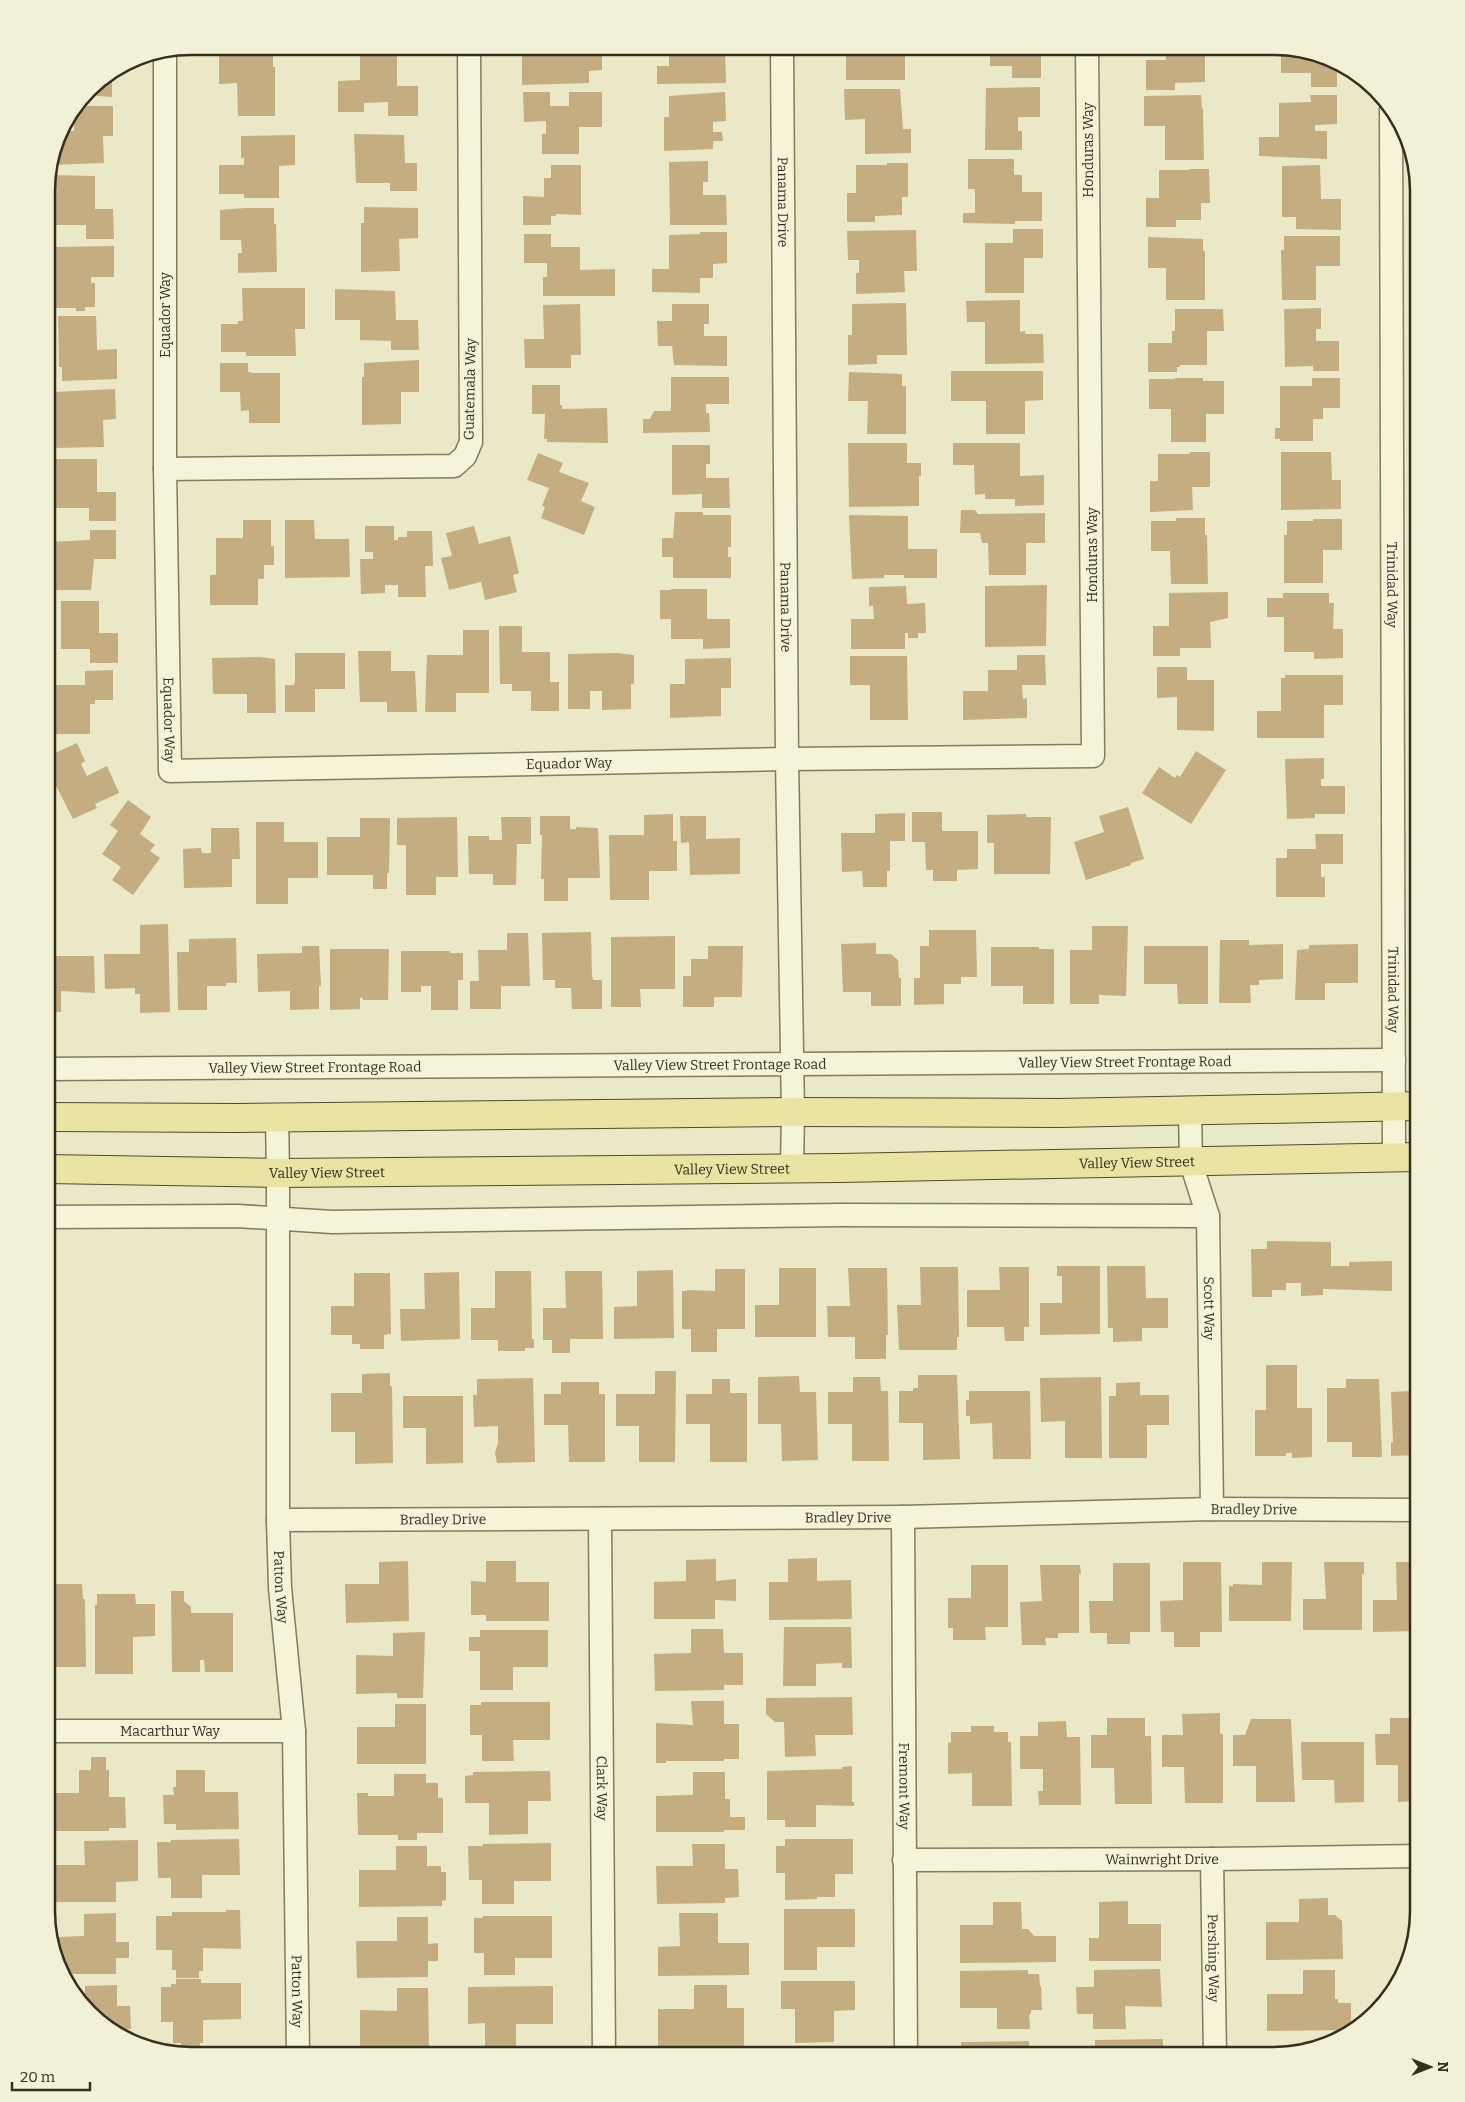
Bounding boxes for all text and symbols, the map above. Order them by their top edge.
street label: Honduras Way [1080,102,1097,198]
street label: Panama Drive [774,157,792,247]
street label: Equador Way [157,271,174,358]
street label: Guatemala Way [461,337,479,440]
street label: Honduras Way [1084,507,1101,603]
street label: Trinidad Way [1384,542,1401,629]
street label: Panama Drive [777,562,795,652]
street label: Equador Way [160,677,178,764]
street label: Equador Way [526,754,613,773]
street label: Trinidad Way [1385,947,1402,1034]
street label: Valley View Street Frontage Road [1018,1053,1232,1071]
street label: Valley View Street Frontage Road [613,1055,827,1074]
street label: Valley View Street Frontage Road [208,1058,422,1076]
street label: Valley View Street [1079,1153,1195,1172]
street label: Valley View Street [674,1160,790,1178]
street label: Valley View Street [269,1164,385,1182]
street label: Scott Way [1200,1276,1218,1341]
street label: Bradley Drive [1211,1500,1297,1518]
street label: Bradley Drive [805,1509,891,1526]
street label: Bradley Drive [400,1511,486,1528]
street label: Patton Way [270,1550,292,1625]
street label: Macarthur Way [120,1723,221,1740]
street label: Fremont Way [896,1742,913,1830]
street label: Clark Way [593,1756,611,1821]
street label: Wainwright Drive [1105,1850,1219,1868]
street label: Pershing Way [1204,1913,1223,2003]
street label: Patton Way [288,1955,306,2029]
north arrow [1405,2042,1455,2092]
scale bar [12,2060,90,2092]
text: N [1434,2062,1451,2073]
text: 20 m [20,2068,56,2086]

